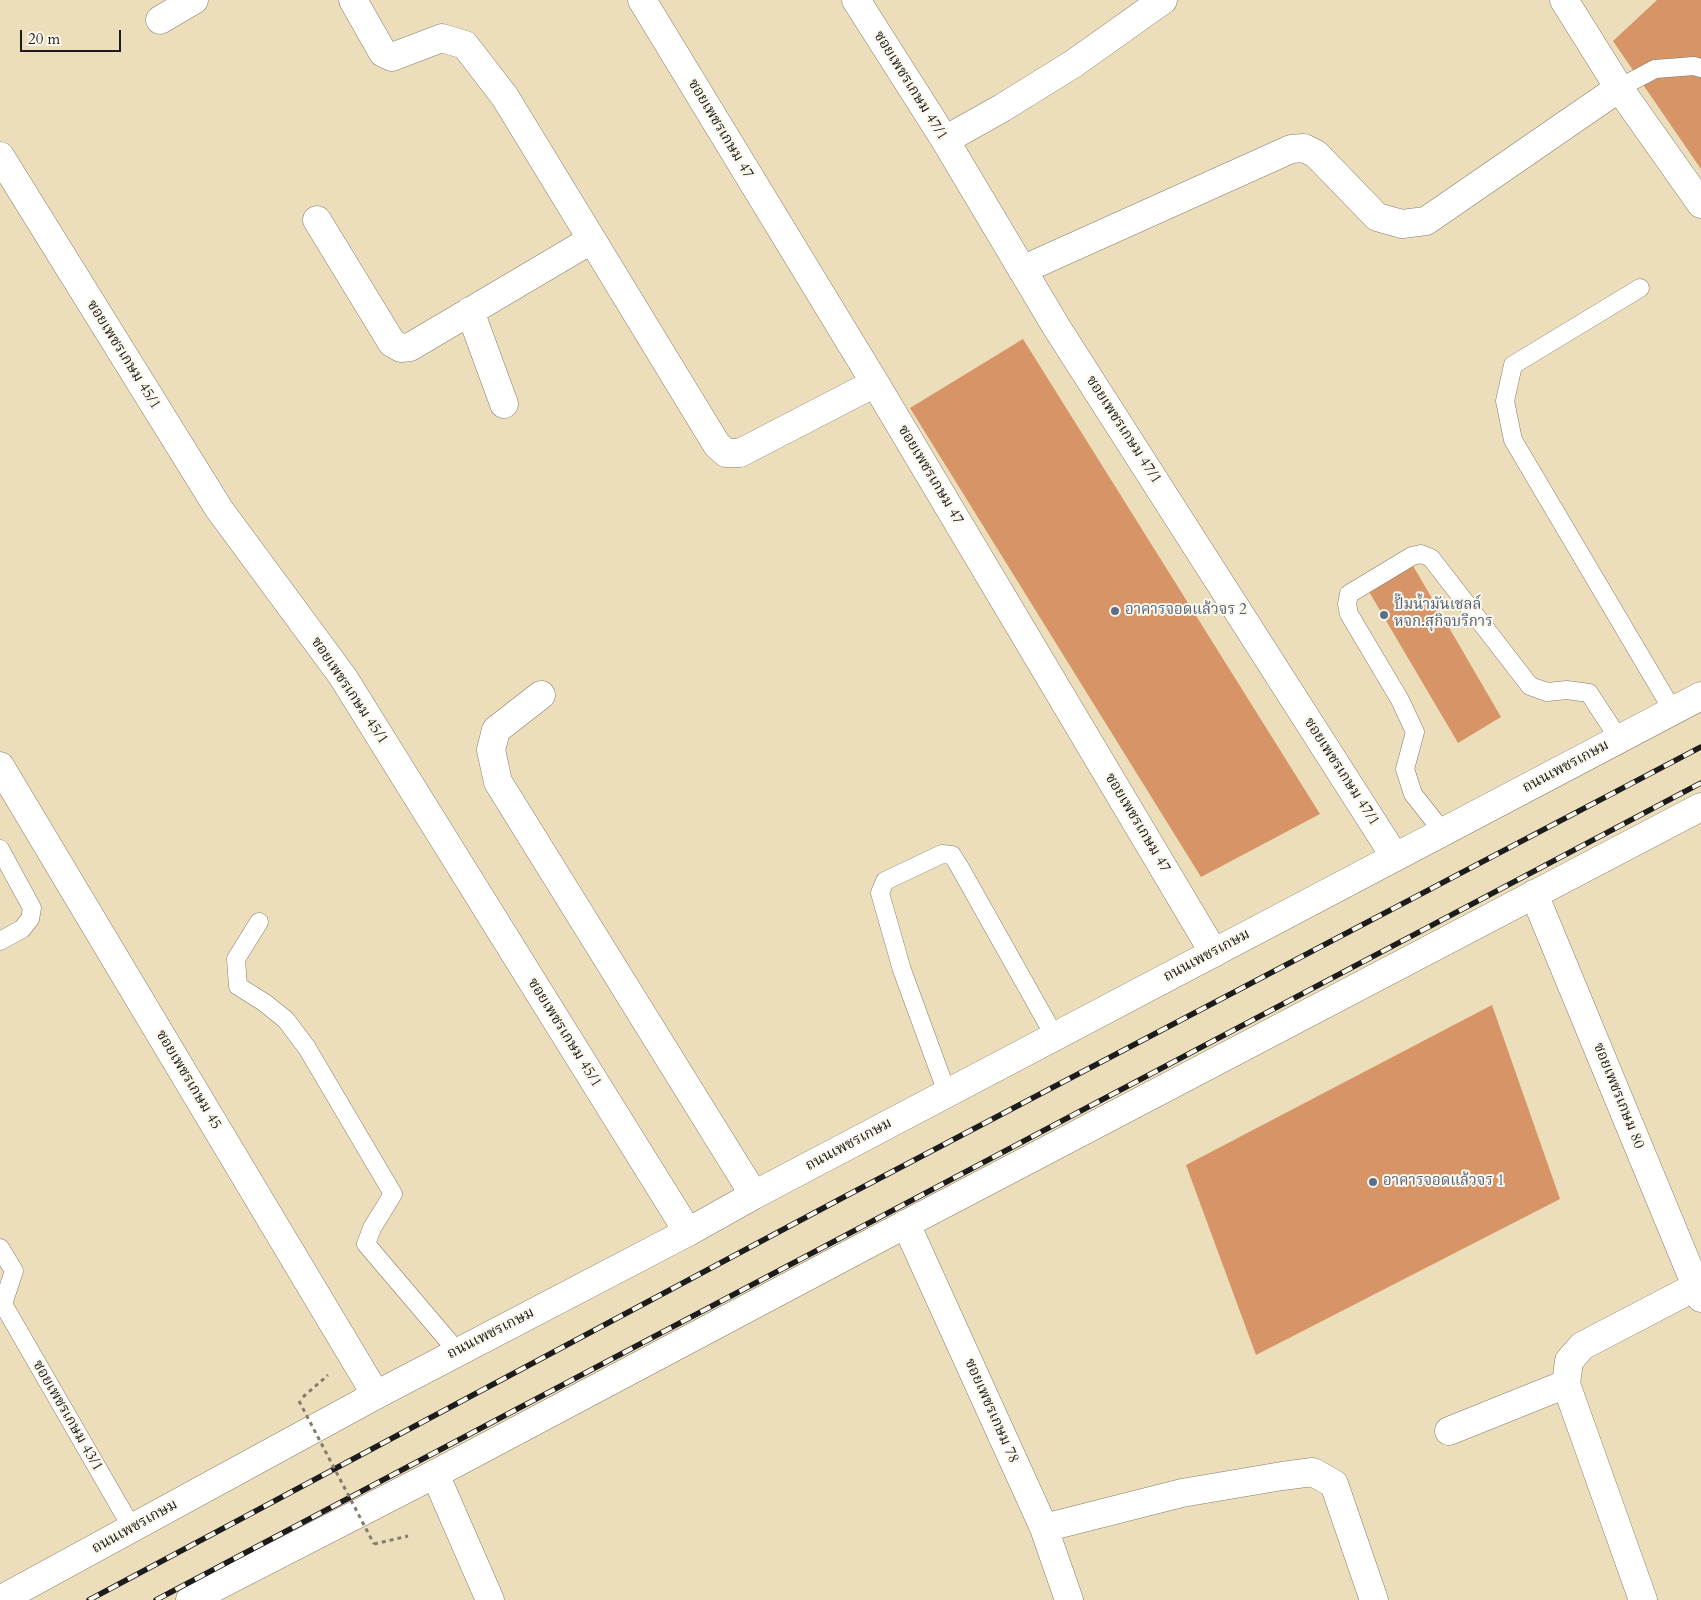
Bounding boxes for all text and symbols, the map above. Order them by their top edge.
scale bar [22,20,124,52]
street label: ซอยเพชรเกษม 47/1 [869,28,951,144]
text: 20 m [28,29,60,49]
street label: ซอยเพชรเกษม 47 [683,76,757,182]
street label: ซอยเพชรเกษม 45/1 [82,297,164,413]
street label: ซอยเพชรเกษม 47/1 [1081,373,1165,487]
street label: ซอยเพชรเกษม 47 [893,422,967,528]
place label: ปั๊มน้ำมันเชลล์ หจก.สุกิจบริการ [1394,597,1493,632]
place label: อาคารจอดแล้วจร 2 [1125,602,1247,620]
marker: อาคารจอดแล้วจร 2 [1109,605,1121,617]
marker: ปั๊มน้ำมันเชลล์ หจก.สุกิจบริการ [1378,609,1390,621]
street label: ซอยเพชรเกษม 45/1 [307,634,391,748]
street label: ซอยเพชรเกษม 47/1 [1299,715,1383,829]
street label: ถนนเพชรเกษม [1520,737,1612,797]
street label: ซอยเพชรเกษม 47 [1100,770,1174,876]
street label: ถนนเพชรเกษม [1161,926,1253,986]
street label: ซอยเพชรเกษม 45/1 [523,975,605,1091]
street label: ซอยเพชรเกษม 45 [151,1027,225,1133]
street label: ซอยเพชรเกษม 80 [1589,1040,1647,1152]
street label: ถนนเพชรเกษม [803,1115,895,1175]
place label: อาคารจอดแล้วจร 1 [1383,1173,1505,1191]
marker: อาคารจอดแล้วจร 1 [1367,1176,1379,1188]
street label: ถนนเพชรเกษม [444,1304,538,1364]
street label: ซอยเพชรเกษม 78 [960,1356,1022,1466]
street label: ซอยเพชรเกษม 43/1 [28,1357,106,1475]
street label: ถนนเพชรเกษม [89,1496,181,1558]

